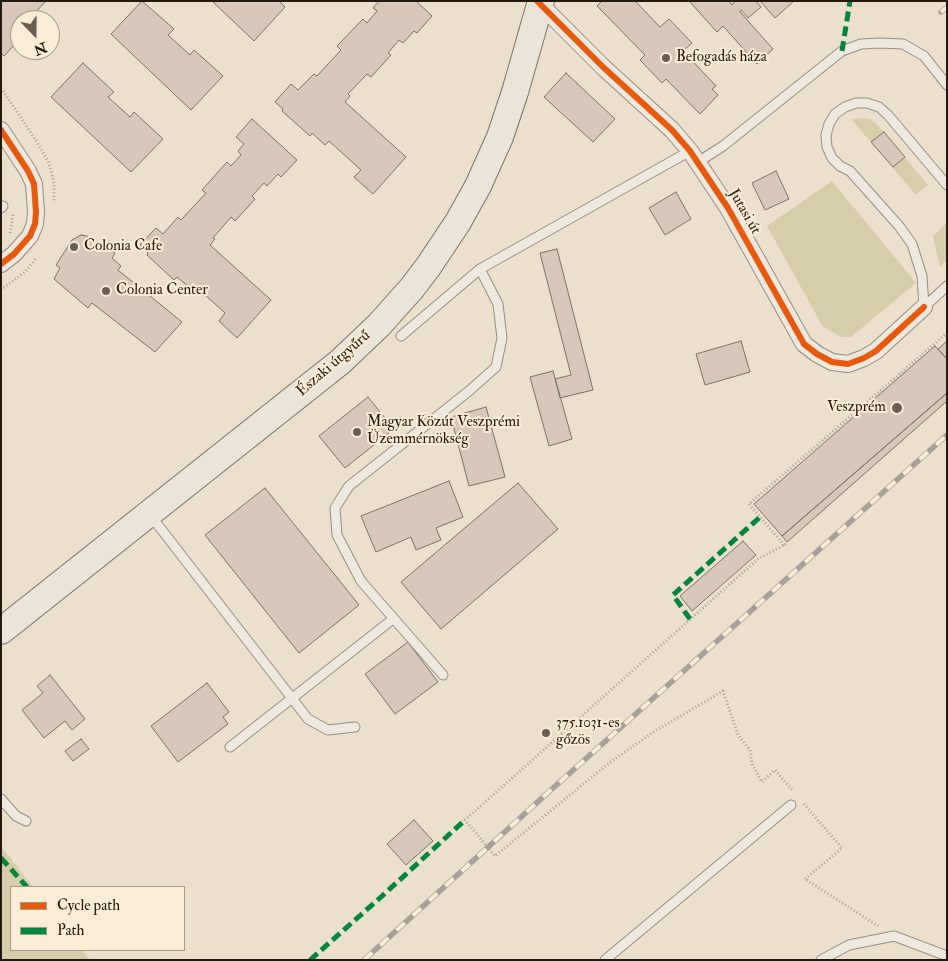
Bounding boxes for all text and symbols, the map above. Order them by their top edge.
north arrow [10,10,60,60]
text: N [31,38,49,59]
place label: Befogadás háza [676,49,767,67]
marker: Befogadás háza [660,52,672,64]
street label: Jutasi út [724,186,764,238]
place label: Colonia Cafe [84,238,162,256]
marker: Colonia Cafe [68,241,80,253]
place label: Colonia Center [116,282,208,300]
marker: Colonia Center [100,285,112,297]
street label: Északi útgyűrű [294,327,374,401]
place label: Veszprém [827,399,886,417]
marker: Veszprém [890,401,904,415]
place label: Magyar Közút Veszprémi Üzemmérnökség [367,414,520,449]
marker: Magyar Közút Veszprémi Üzemmérnökség [351,426,363,438]
place label: 375.1031-es gőzös [556,715,620,750]
marker: 375.1031-es gőzös [540,727,552,739]
legend [10,886,185,951]
text: Cycle path [57,896,120,915]
text: Path [57,921,84,940]

